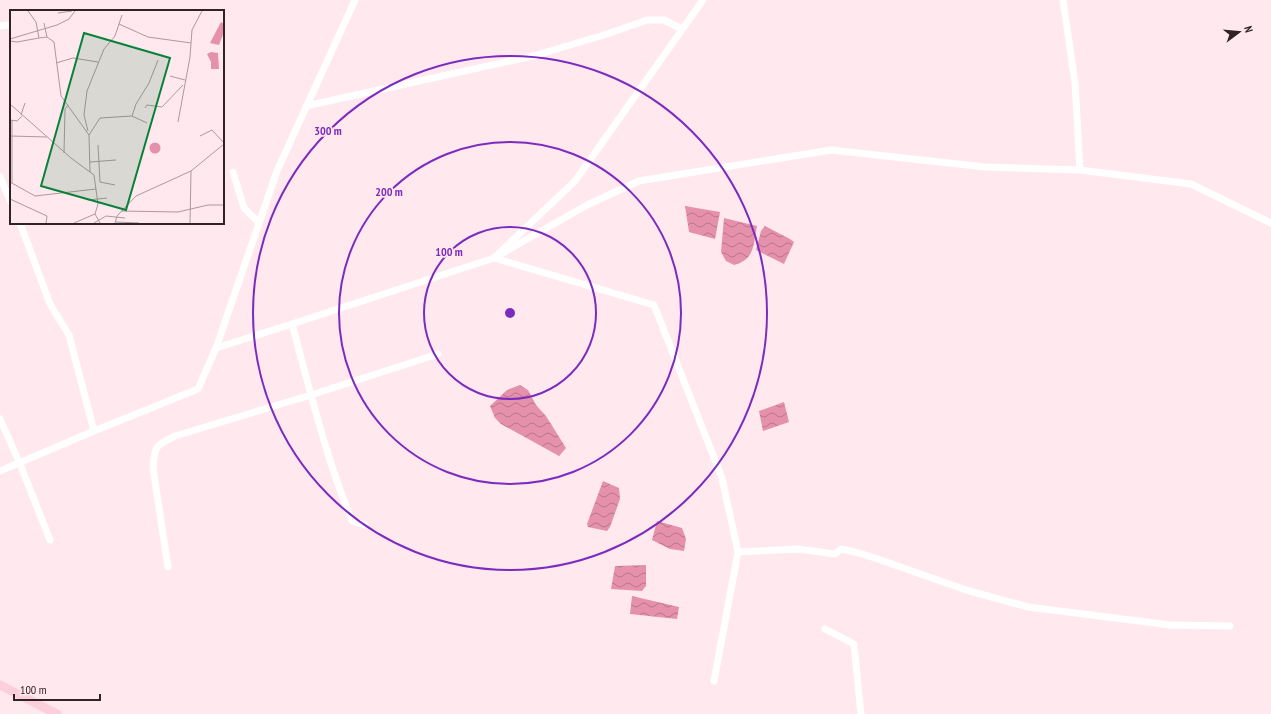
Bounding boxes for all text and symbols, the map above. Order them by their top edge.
inset map [10,10,224,224]
north arrow [1219,12,1259,52]
text: N [1241,24,1256,34]
text: 300 m [314,123,342,138]
text: 200 m [375,184,403,199]
text: 100 m [435,244,463,259]
centre of rings [503,306,517,320]
scale bar [14,676,100,702]
text: 100 m [20,682,47,697]

